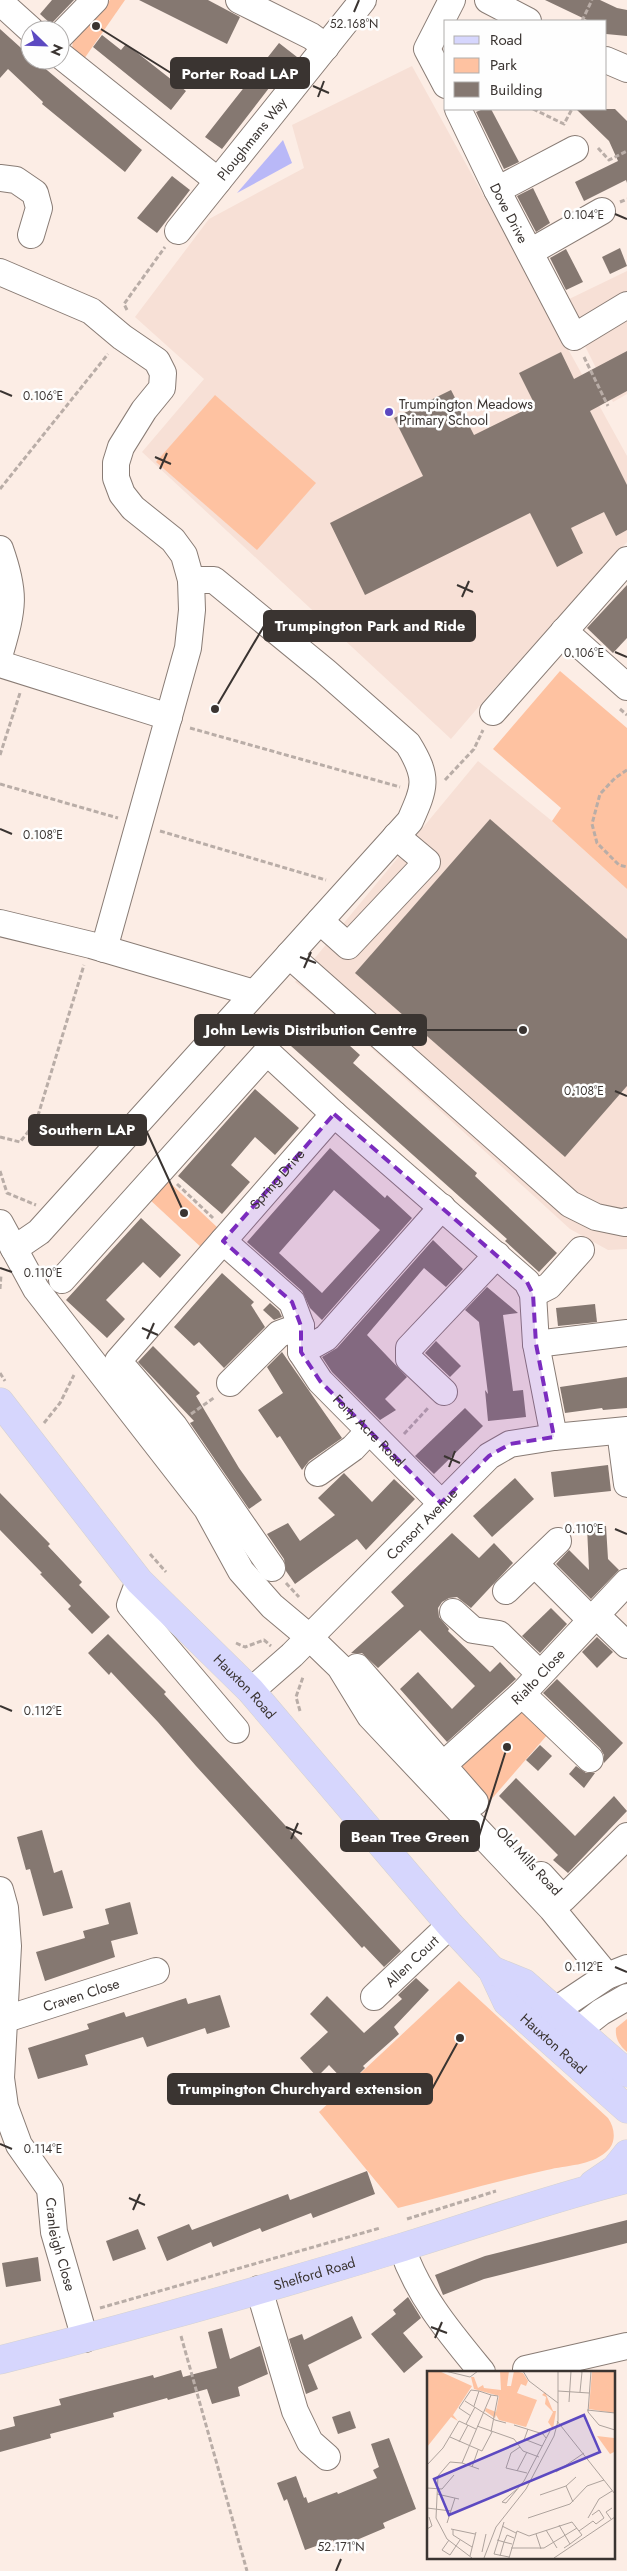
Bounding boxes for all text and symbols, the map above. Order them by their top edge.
text: 52.168°N [330,15,378,33]
north arrow [20,20,70,70]
legend [444,20,607,110]
text: Road [490,29,522,51]
text: N [46,41,68,59]
text: Park [490,54,517,76]
callout: Porter Road LAP [171,58,309,88]
text: Porter Road LAP [181,63,299,85]
text: Building [490,79,542,101]
street label: Ploughmans Way [212,92,292,185]
street label: Dove Drive [485,180,533,247]
text: 0.104°E [564,206,604,224]
text: 0.106°E [23,387,63,405]
place label: Trumpington Meadows Primary School [399,394,533,430]
marker: Trumpington Meadows Primary School [383,406,395,418]
callout: Trumpington Park and Ride [264,611,475,641]
text: Trumpington Park and Ride [275,615,466,637]
text: 0.106°E [564,644,604,662]
text: 0.108°E [23,826,63,844]
callout: John Lewis Distribution Centre [195,1015,426,1045]
text: John Lewis Distribution Centre [202,1019,417,1041]
text: 0.108°E [564,1082,604,1100]
callout: Southern LAP [29,1115,146,1145]
text: Southern LAP [39,1119,135,1141]
street label: Spring Drive [245,1144,309,1214]
text: 0.110°E [24,1264,62,1282]
street label: Forty Acre Road [328,1390,410,1471]
street label: Consort Avenue [382,1484,462,1564]
text: 0.110°E [565,1520,603,1538]
street label: Rialto Close [507,1645,569,1709]
street label: Hauxton Road [209,1650,281,1723]
text: 0.112°E [24,1702,62,1720]
callout: Bean Tree Green [341,1821,479,1851]
street label: Old Mills Road [492,1822,566,1900]
text: Bean Tree Green [351,1826,469,1848]
street label: Allen Court [380,1930,444,1992]
text: 0.112°E [565,1958,603,1976]
street label: Craven Close [40,1973,122,2017]
street label: Hauxton Road [516,2008,591,2078]
callout: Trumpington Churchyard extension [168,2074,432,2104]
text: Trumpington Churchyard extension [178,2078,422,2100]
text: 0.114°E [24,2140,62,2158]
street label: Cranleigh Close [41,2197,81,2293]
street label: Shelford Road [271,2252,358,2295]
inset map [427,2371,614,2558]
text: 52.171°N [318,2538,364,2556]

